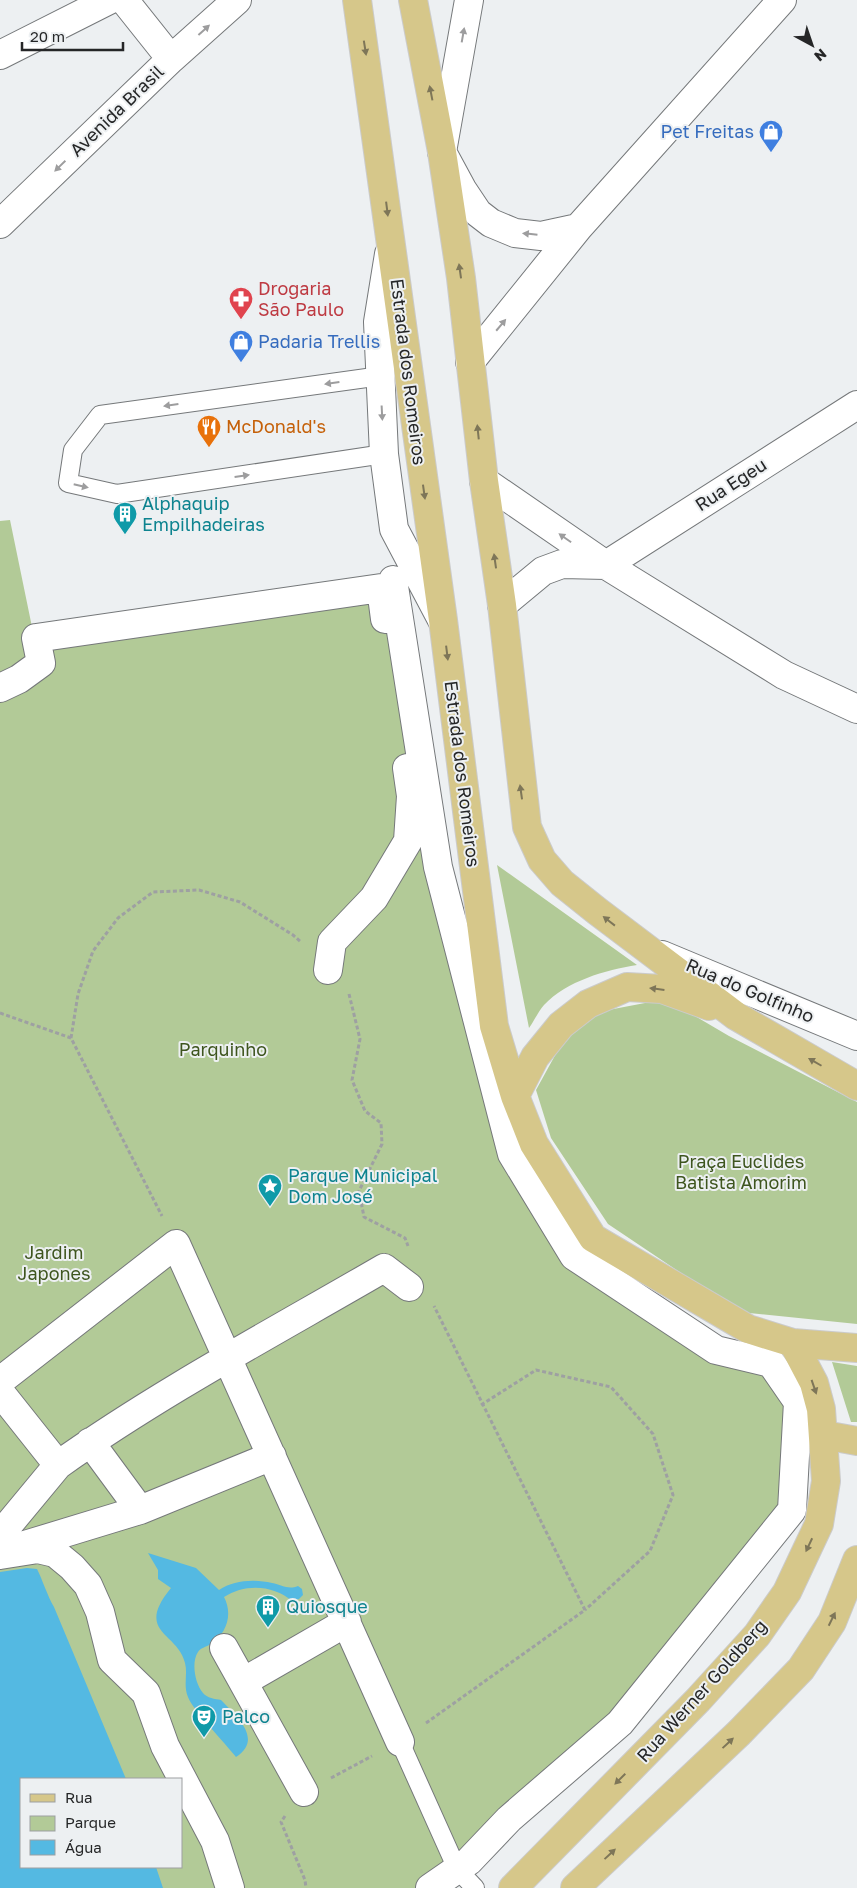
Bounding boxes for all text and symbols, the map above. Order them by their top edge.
scale bar [22,20,124,52]
north arrow [787,20,837,70]
one-way arrow [197,24,210,35]
text: 20 m [30,27,65,45]
one-way arrow [459,27,467,43]
one-way arrow [361,41,369,57]
text: N [811,45,830,65]
street label: Avenida Brasil [65,60,168,161]
one-way arrow [426,85,434,101]
shop icon: Pet Freitas [758,119,784,153]
place label: Pet Freitas [661,120,754,142]
one-way arrow [54,160,66,172]
one-way arrow [383,201,391,217]
one-way arrow [521,230,537,238]
one-way arrow [455,263,463,279]
place label: Drogaria São Paulo [258,277,344,320]
street label: Estrada dos Romeiros [387,277,431,466]
pharmacy icon: Drogaria São Paulo [228,286,254,320]
one-way arrow [496,318,507,331]
shop icon: Padaria Trellis [228,329,254,363]
place label: Padaria Trellis [258,330,380,352]
one-way arrow [324,379,340,387]
one-way arrow [163,401,179,409]
one-way arrow [379,405,387,421]
restaurant icon: McDonald's [196,414,222,448]
place label: McDonald's [226,415,326,437]
one-way arrow [474,424,482,440]
street label: Rua Egeu [691,453,770,515]
one-way arrow [234,472,250,480]
one-way arrow [74,482,89,490]
one-way arrow [420,484,428,500]
place label: Alphaquip Empilhadeiras [142,492,265,535]
building icon: Alphaquip Empilhadeiras [112,501,138,535]
one-way arrow [559,533,572,543]
one-way arrow [491,553,499,569]
one-way arrow [443,645,451,661]
street label: Estrada dos Romeiros [441,679,485,868]
one-way arrow [517,784,525,800]
one-way arrow [603,915,616,926]
street label: Rua do Golfinho [683,953,818,1027]
one-way arrow [649,985,665,993]
park label: Parquinho [179,1038,267,1060]
one-way arrow [807,1058,822,1066]
park label: Praça Euclides Batista Amorim [675,1150,807,1193]
place label: Parque Municipal Dom José [288,1164,438,1207]
place icon: Parque Municipal Dom José [257,1173,283,1207]
park label: Jardim Japones [17,1241,91,1284]
one-way arrow [810,1380,818,1395]
one-way arrow [805,1538,813,1552]
building icon: Quiosque [255,1594,281,1628]
place label: Quiosque [286,1595,368,1617]
one-way arrow [828,1612,836,1626]
street label: Rua Werner Goldberg [632,1615,771,1766]
theatre icon: Palco [191,1704,217,1738]
place label: Palco [222,1705,270,1727]
one-way arrow [722,1737,734,1749]
one-way arrow [614,1773,626,1785]
legend [20,1778,182,1868]
text: Rua [65,1788,92,1806]
text: Parque [65,1813,116,1831]
text: Água [65,1838,102,1856]
one-way arrow [604,1848,616,1860]

